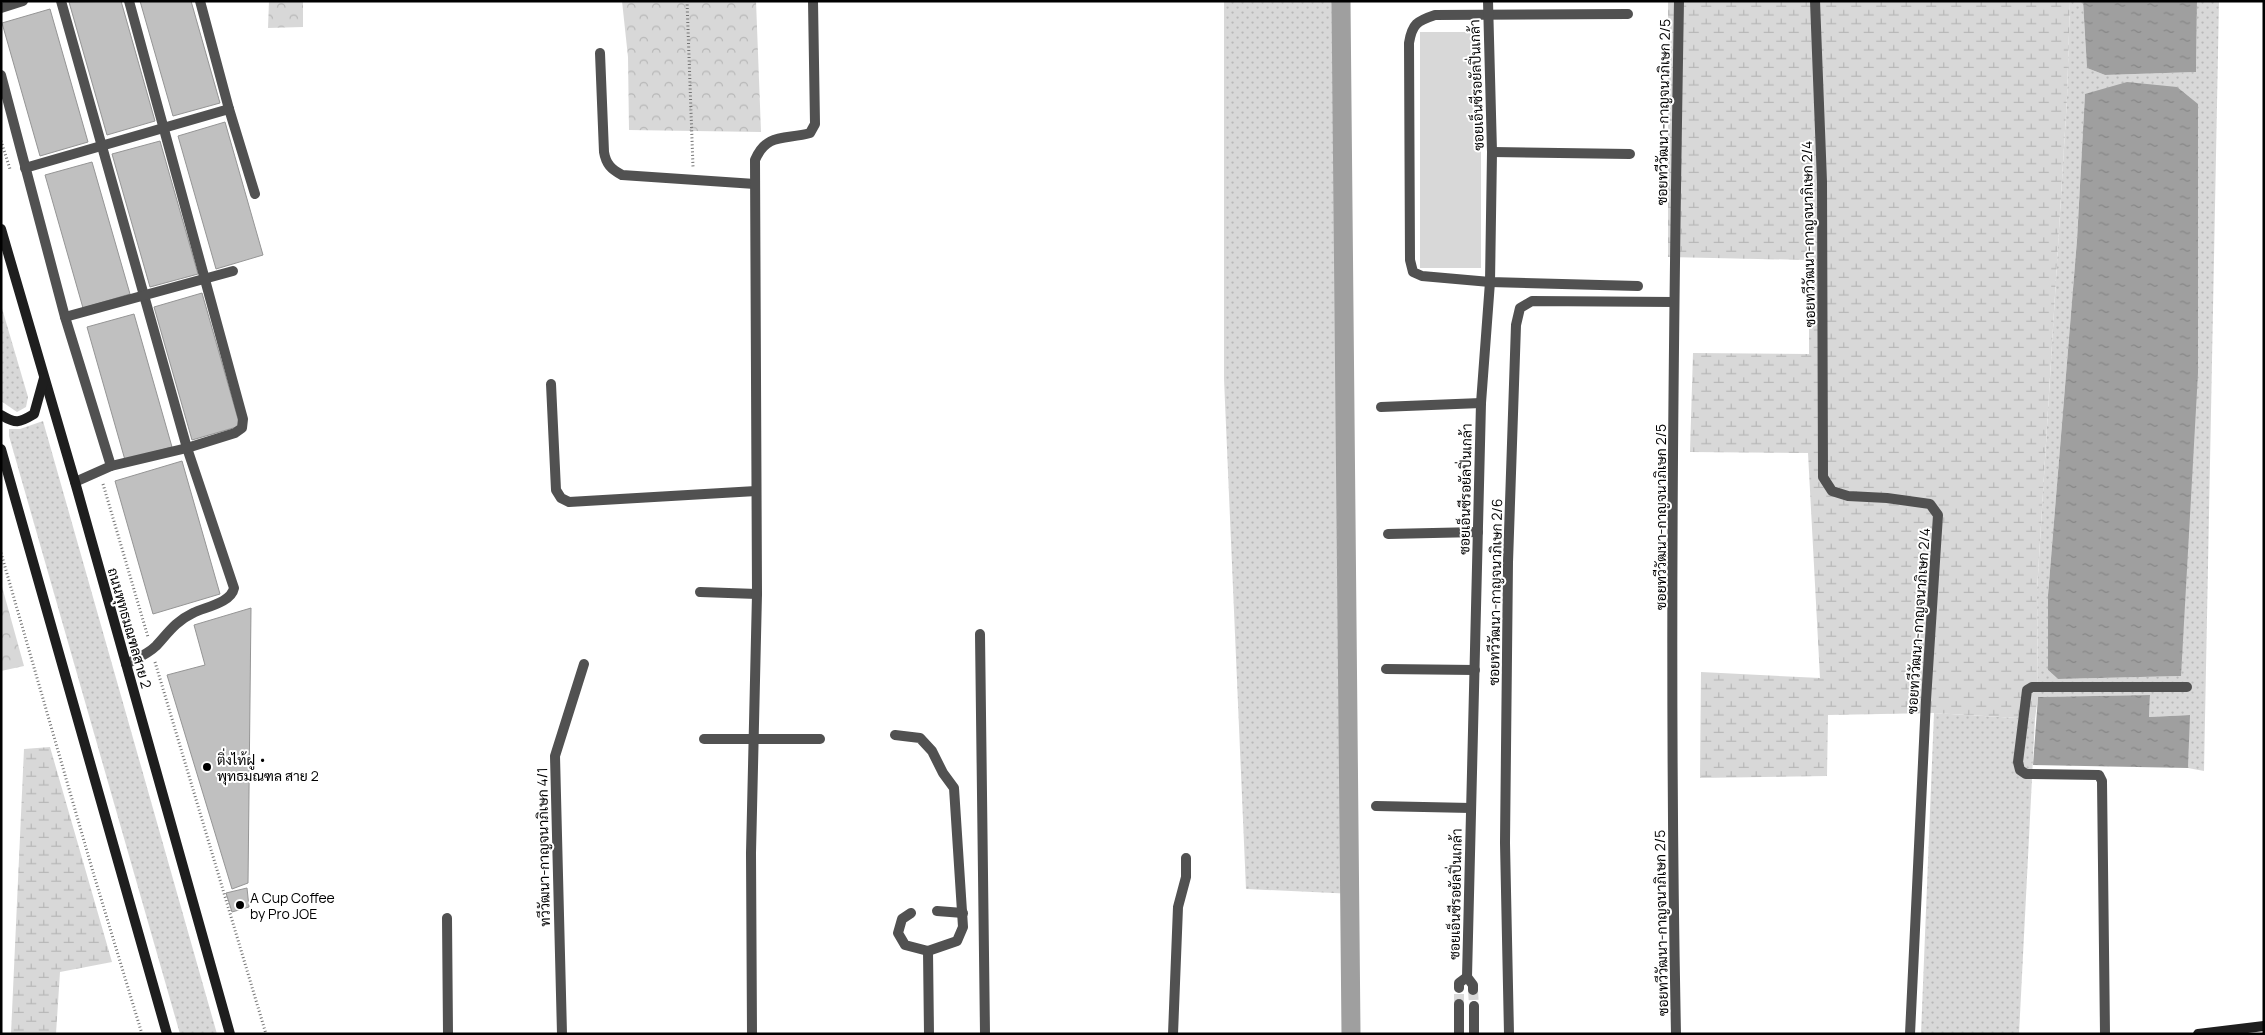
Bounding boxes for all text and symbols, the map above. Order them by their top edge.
street label: ซอยเอ็นซีรอยัลปิ่นเกล้า [1463,19,1488,151]
street label: ซอยทวีวัฒนา-กาญจนาภิเษก 2/5 [1652,19,1674,205]
street label: ซอยทวีวัฒนา-กาญจนาภิเษก 2/4 [1797,141,1819,327]
street label: ซอยเอ็นซีรอยัลปิ่นเกล้า [1453,423,1476,555]
street label: ซอยทวีวัฒนา-กาญจนาภิเษก 2/5 [1651,424,1670,610]
street label: ซอยทวีวัฒนา-กาญจนาภิเษก 2/6 [1484,498,1506,686]
street label: ซอยทวีวัฒนา-กาญจนาภิเษก 2/4 [1902,527,1934,715]
street label: ถนนพุทธมณฑลสาย 2 [103,565,156,691]
place label: ติ่งไท้ฝู • พุทธมณฑล สาย 2 [217,748,319,786]
marker: ติ่งไท้ฝู • พุทธมณฑล สาย 2 [201,761,213,773]
street label: ทวีวัฒนา-กาญจนาภิเษก 4/1 [532,767,554,927]
street label: ซอยเอ็นซีรอยัลปิ่นเกล้า [1443,828,1466,960]
street label: ซอยทวีวัฒนา-กาญจนาภิเษก 2/5 [1650,830,1672,1016]
place label: A Cup Coffee by Pro JOE [250,888,335,923]
marker: A Cup Coffee by Pro JOE [234,899,246,911]

